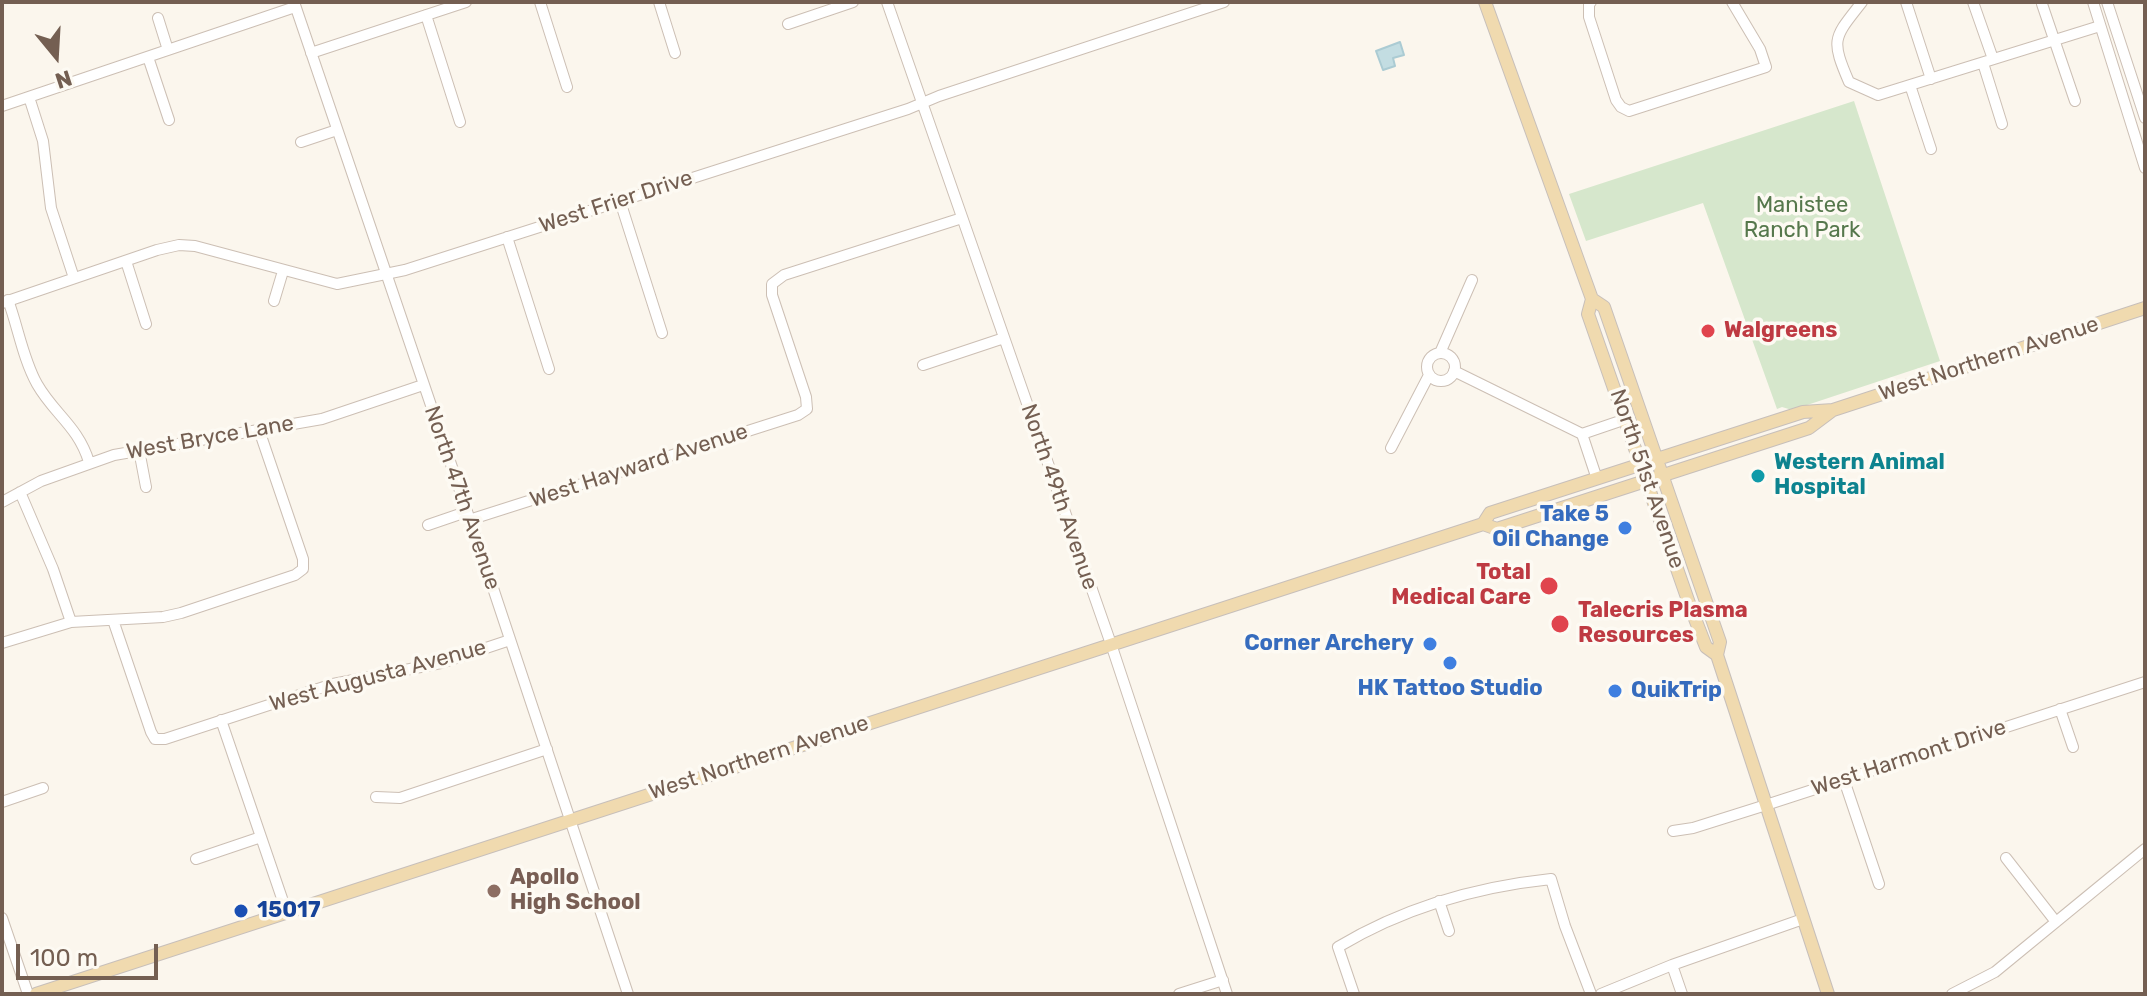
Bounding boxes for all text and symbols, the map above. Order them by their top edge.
north arrow [16,16,96,96]
text: N [52,64,75,95]
street label: West Frier Drive [536,165,696,239]
park label: Manistee Ranch Park [1744,193,1860,244]
street label: West Northern Avenue [1876,311,2102,407]
place label: Walgreens [1724,318,1837,344]
marker: Walgreens [1699,322,1717,340]
street label: North 51st Avenue [1604,386,1690,572]
street label: North 49th Avenue [1015,401,1103,593]
street label: North 47th Avenue [418,403,506,593]
street label: West Bryce Lane [124,410,296,466]
street label: West Hayward Avenue [527,418,751,514]
place label: Western Animal Hospital [1774,450,1945,502]
marker: Western Animal Hospital [1749,467,1767,485]
place label: Take 5 Oil Change [1492,502,1609,554]
marker: Take 5 Oil Change [1616,519,1634,537]
place label: Total Medical Care [1391,560,1531,612]
marker: Total Medical Care [1538,575,1560,597]
place label: Talecris Plasma Resources [1578,598,1748,650]
marker: Talecris Plasma Resources [1549,613,1571,635]
place label: Corner Archery [1244,631,1414,657]
street label: West Augusta Avenue [267,634,489,718]
marker: Corner Archery [1421,635,1439,653]
marker: HK Tattoo Studio [1441,654,1459,672]
place label: HK Tattoo Studio [1357,676,1543,702]
place label: QuikTrip [1631,678,1722,704]
marker: QuikTrip [1606,682,1624,700]
street label: West Northern Avenue [646,710,872,806]
street label: West Harmont Drive [1808,714,2010,802]
place label: Apollo High School [510,865,641,916]
marker: Apollo High School [485,882,503,900]
place label: 15017 [257,898,321,924]
marker: 15017 [232,902,250,920]
scale bar [20,928,162,978]
text: 100 m [30,944,98,972]

